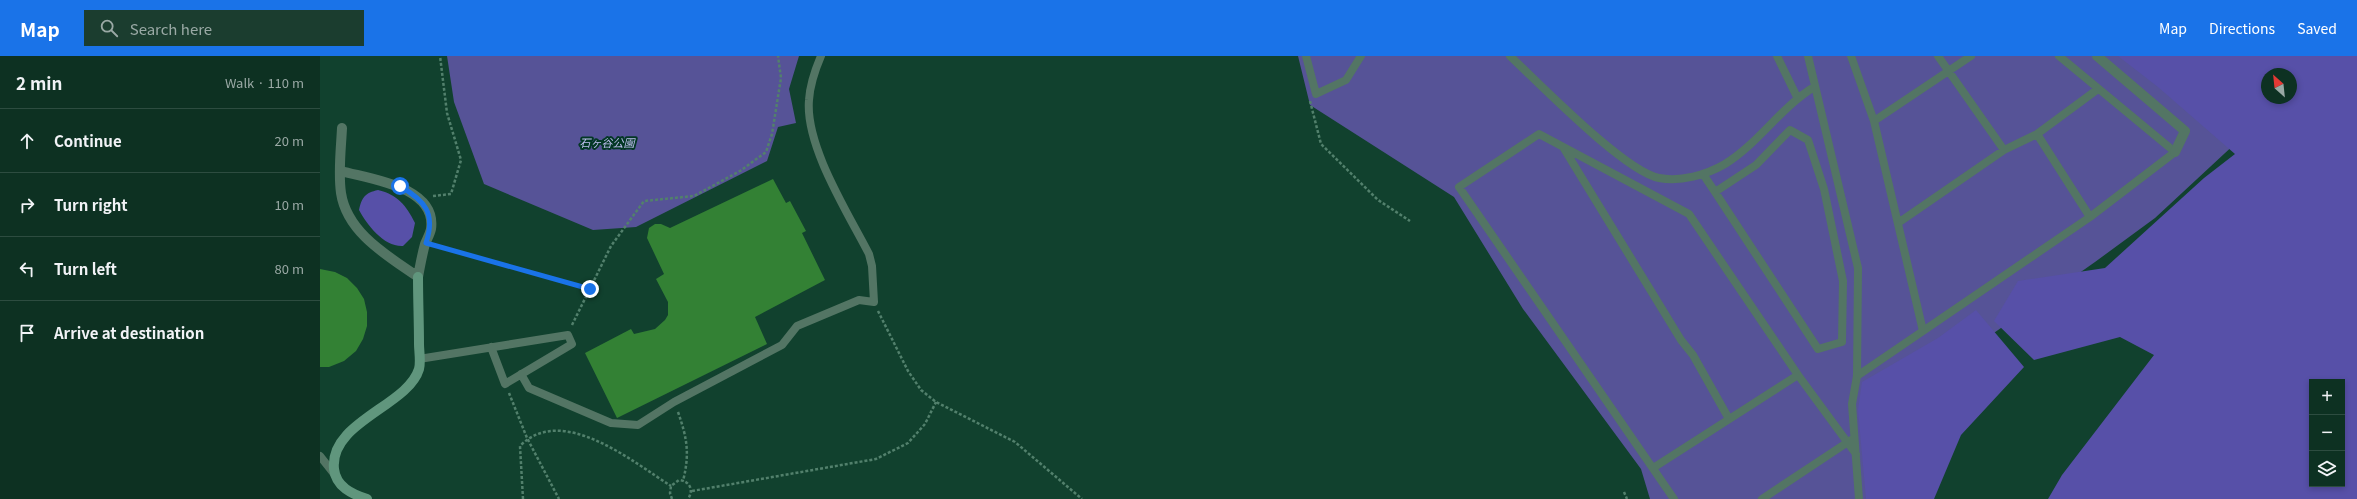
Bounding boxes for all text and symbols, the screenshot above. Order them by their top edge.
search box [84,10,364,46]
text: Map [20,15,60,42]
icon: search [98,17,120,39]
text: Search here [130,18,212,39]
text: Map [2159,18,2187,38]
text: Directions [2209,18,2275,38]
text: Saved [2297,18,2337,38]
north arrow [2261,68,2297,104]
text: 2 min [16,70,62,95]
text: Walk · 110 m [225,73,304,92]
icon: ahead [16,130,38,152]
text: Continue [54,130,122,151]
text: 20 m [275,131,304,150]
park label: 石ヶ谷公園 [580,134,636,150]
route start [391,177,409,195]
icon: right [16,194,38,216]
text: Turn right [54,194,128,215]
text: 10 m [275,195,304,214]
icon: left [16,258,38,280]
text: Turn left [54,258,117,279]
text: 80 m [275,259,304,278]
route end [581,280,599,298]
icon: arrive [16,322,38,344]
text: Arrive at destination [54,322,204,343]
map controls [2309,379,2345,487]
button: + [2309,379,2345,415]
button: − [2309,415,2345,451]
button: layers [2309,451,2345,487]

